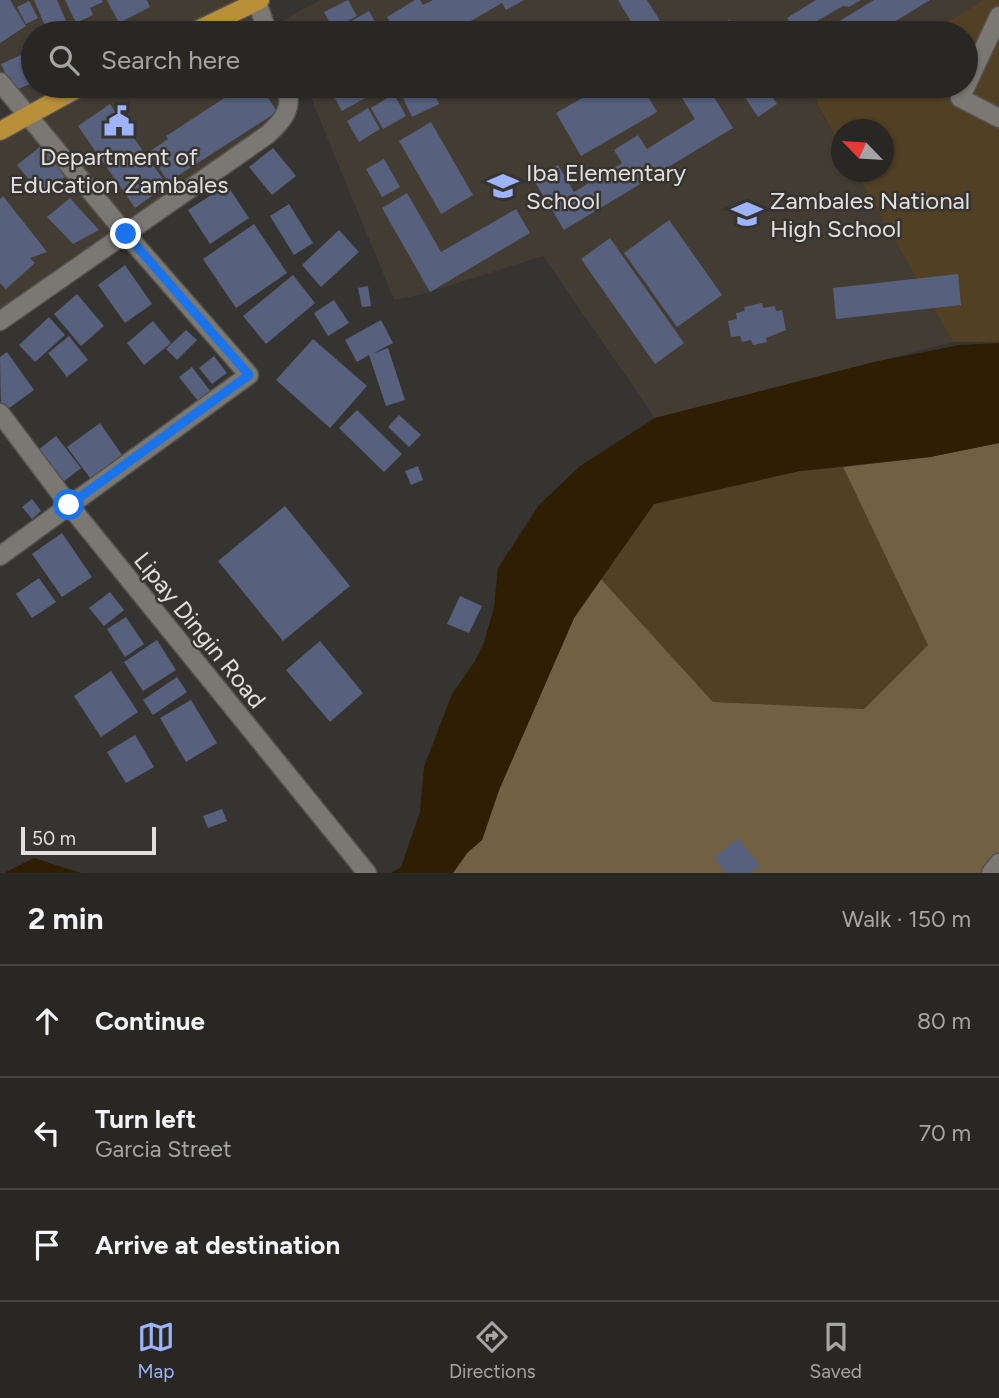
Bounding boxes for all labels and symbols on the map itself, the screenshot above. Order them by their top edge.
public building icon: Department of Education Zambales [102,104,136,138]
north arrow [831,119,894,182]
place label: Department of Education Zambales [10,142,228,199]
place label: Iba Elementary School [526,158,687,215]
school or university icon: Iba Elementary School [486,169,520,203]
place label: Zambales National High School [770,186,970,243]
school or university icon: Zambales National High School [730,197,764,231]
route end [110,218,141,249]
route start [53,489,84,520]
street label: Lipay Dingin Road [128,546,272,714]
scale bar [21,824,156,856]

